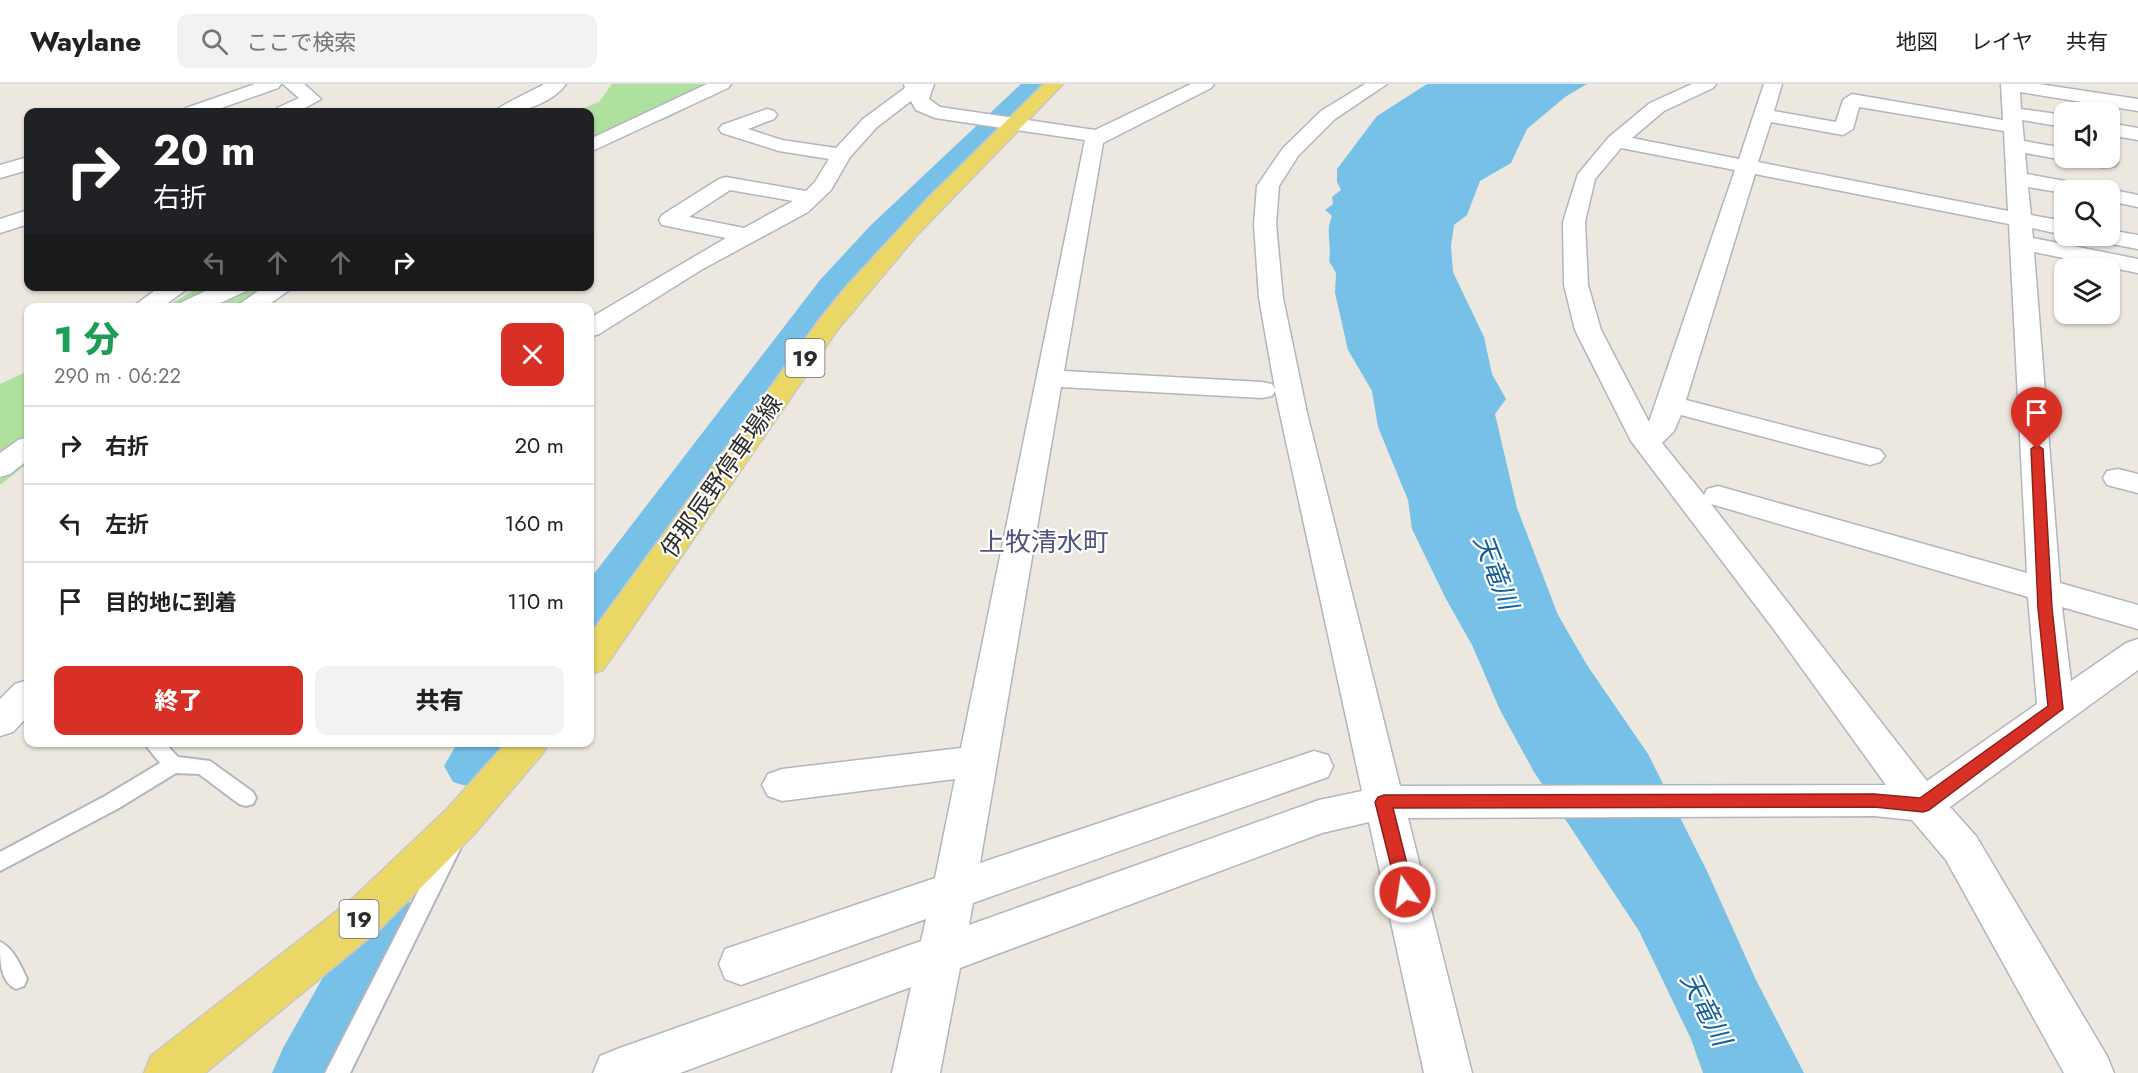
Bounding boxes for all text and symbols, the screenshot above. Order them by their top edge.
search box [177,14,597,68]
text: Waylane [30,21,141,62]
icon: search [198,25,231,58]
text: ここで検索 [246,26,356,58]
text: 地図 [1896,27,1938,57]
text: レイヤ [1971,27,2033,57]
text: 共有 [2066,27,2108,57]
map controls [2054,102,2120,324]
button: sound [2054,102,2120,168]
text: 20 m [153,120,255,181]
icon: right [54,132,132,210]
text: 右折 [153,178,207,217]
button: search [2054,180,2120,246]
icon: left [198,246,231,279]
icon: ahead [261,246,294,279]
icon: ahead [324,246,357,279]
icon: right [387,246,420,279]
button: layers [2054,258,2120,324]
text: 1 分 [54,313,120,365]
button: close [501,323,564,386]
road number: 19 [786,339,824,377]
text: 290 m · 06:22 [54,362,181,391]
street label: 伊那辰野停車場線 [652,387,790,565]
pin [2011,387,2062,449]
icon: arrive [2020,396,2053,429]
icon: right [54,429,87,462]
text: 20 m [515,429,564,461]
text: 右折 [105,430,149,462]
icon: left [54,507,87,540]
text: 160 m [504,507,564,539]
text: 左折 [105,508,149,540]
district label: 上牧清水町 [979,523,1109,561]
water label: 天竜川 [1464,529,1529,618]
icon: arrive [54,585,87,618]
text: 110 m [507,585,564,617]
text: 目的地に到着 [105,586,237,618]
button: 終了 [54,666,303,735]
button: 共有 [315,666,564,735]
position arrow [1373,860,1437,924]
road number: 19 [340,900,378,938]
water label: 天竜川 [1671,966,1742,1055]

